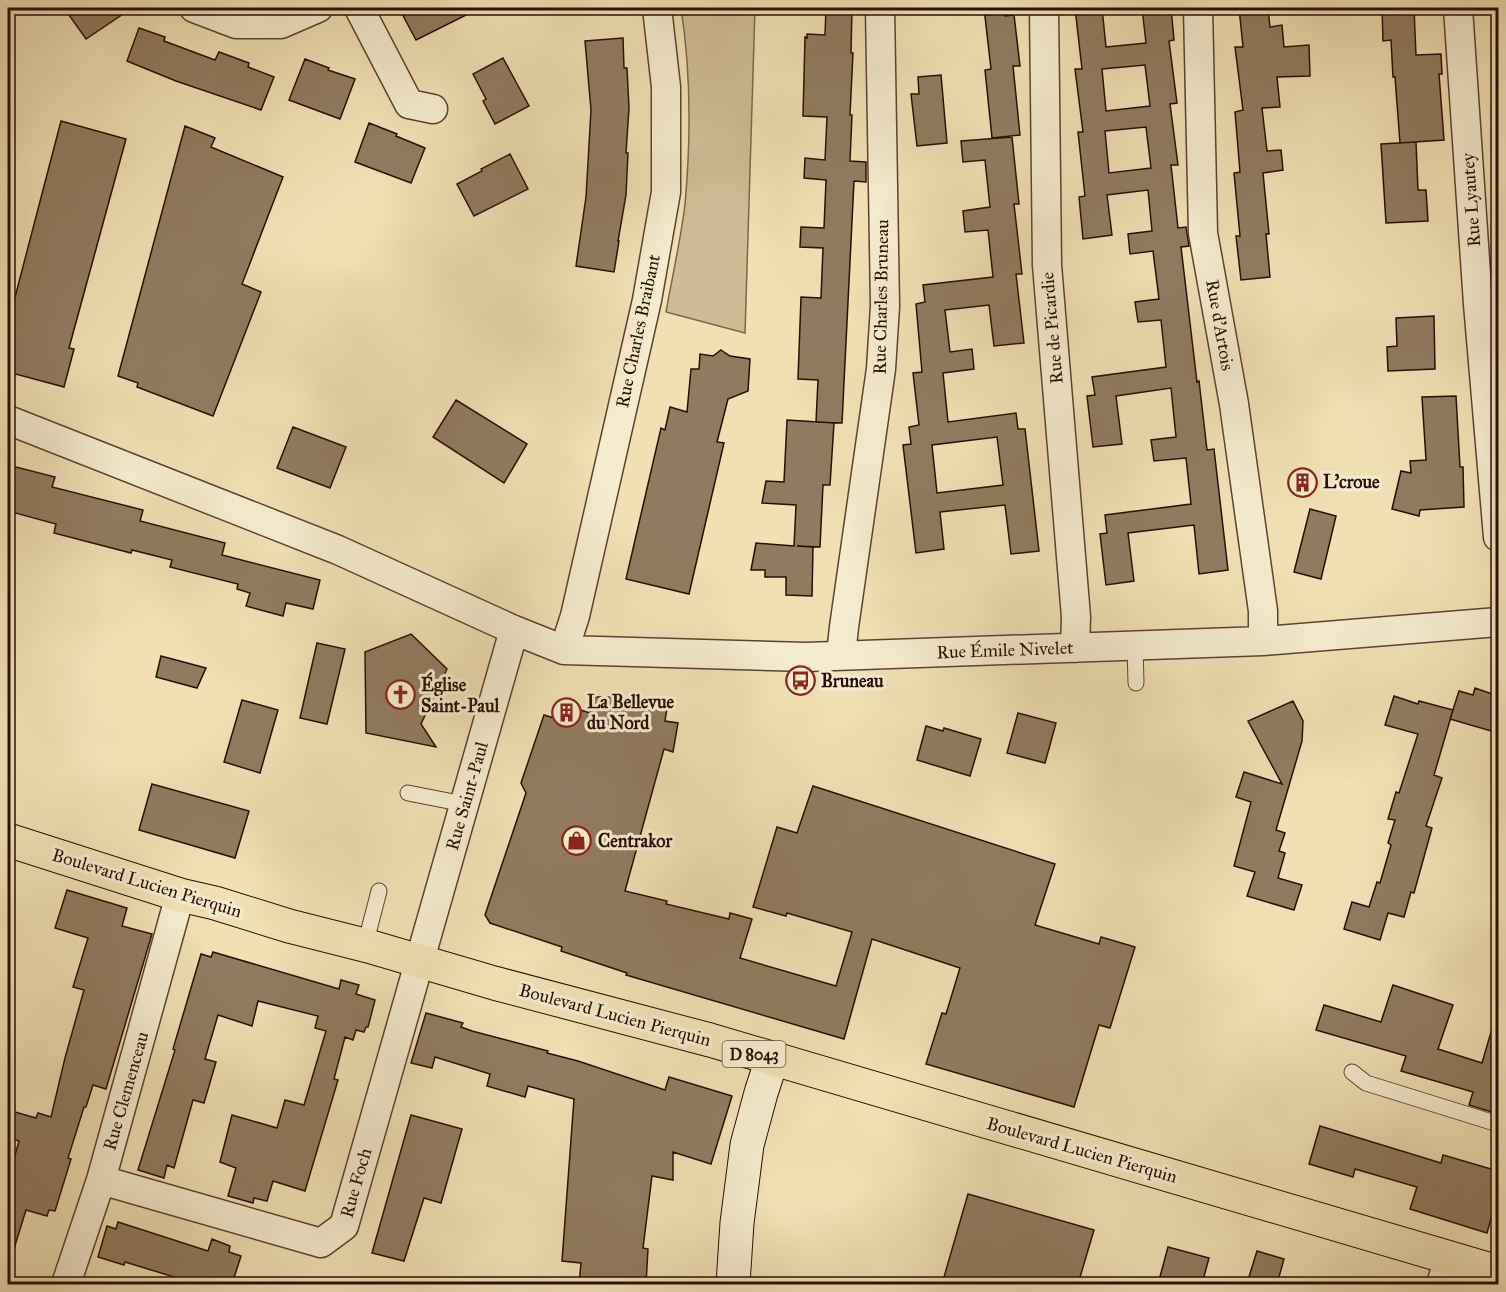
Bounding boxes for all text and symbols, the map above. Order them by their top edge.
street label: Rue Lyautey [1457,152,1485,248]
street label: Rue Charles Bruneau [869,219,893,375]
street label: Rue Charles Braibant [611,252,665,410]
street label: Rue de Picardie [1036,271,1068,385]
street label: Rue d'Artois [1201,278,1239,372]
building icon: L'croue [1286,466,1318,498]
place label: L'croue [1323,471,1380,493]
street label: Rue Émile Nivelet [936,635,1075,663]
bus stop icon: Bruneau [784,665,816,697]
place label: Bruneau [821,670,884,692]
place label: Église Saint-Paul [421,671,500,717]
church icon: Église Saint-Paul [384,679,416,711]
place label: La Bellevue du Nord [587,691,675,734]
building icon: La Bellevue du Nord [550,696,582,728]
street label: Rue Saint-Paul [441,739,493,853]
shop icon: Centrakor [561,825,593,857]
place label: Centrakor [598,830,673,852]
street label: Boulevard Lucien Pierquin [49,844,245,923]
street label: Boulevard Lucien Pierquin [517,979,713,1052]
street label: Rue Clemenceau [99,1029,154,1153]
road number: D 8043 [722,1041,786,1067]
street label: Boulevard Lucien Pierquin [984,1112,1180,1189]
street label: Rue Foch [336,1146,376,1220]

